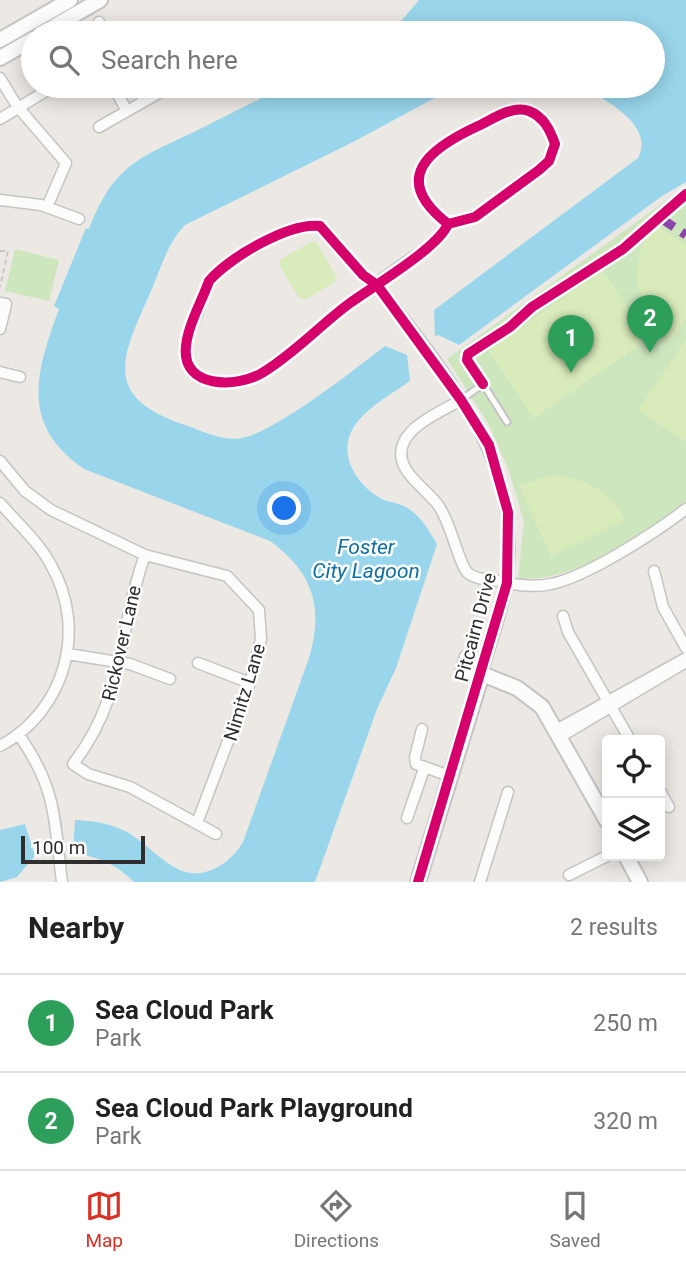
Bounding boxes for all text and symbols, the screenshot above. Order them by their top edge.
search box [21,21,665,98]
icon: search [45,41,83,79]
text: Search here [101,45,238,75]
pin: 2 [627,295,673,353]
pin: 1 [548,315,594,373]
your location [267,491,301,525]
water label: Foster City Lagoon [312,535,420,583]
street label: Pitcairn Drive [450,570,501,684]
street label: Rickover Lane [97,583,146,703]
street label: Nimitz Lane [219,641,270,744]
map controls [602,735,665,861]
button: locate [602,735,665,798]
button: layers [602,798,665,861]
scale bar [21,833,145,865]
text: 100 m [32,836,85,859]
text: Nearby [28,910,124,945]
text: 2 results [570,914,658,941]
text: Sea Cloud Park [95,995,274,1025]
text: 1 [44,1010,58,1037]
text: 250 m [593,1010,658,1037]
text: Park [95,1025,141,1052]
text: Sea Cloud Park Playground [95,1093,413,1123]
text: 2 [44,1108,58,1135]
text: 320 m [593,1108,658,1135]
text: Park [95,1123,141,1150]
tab: Map [85,1187,123,1252]
tab: Directions [294,1187,379,1252]
tab: Saved [549,1187,601,1252]

